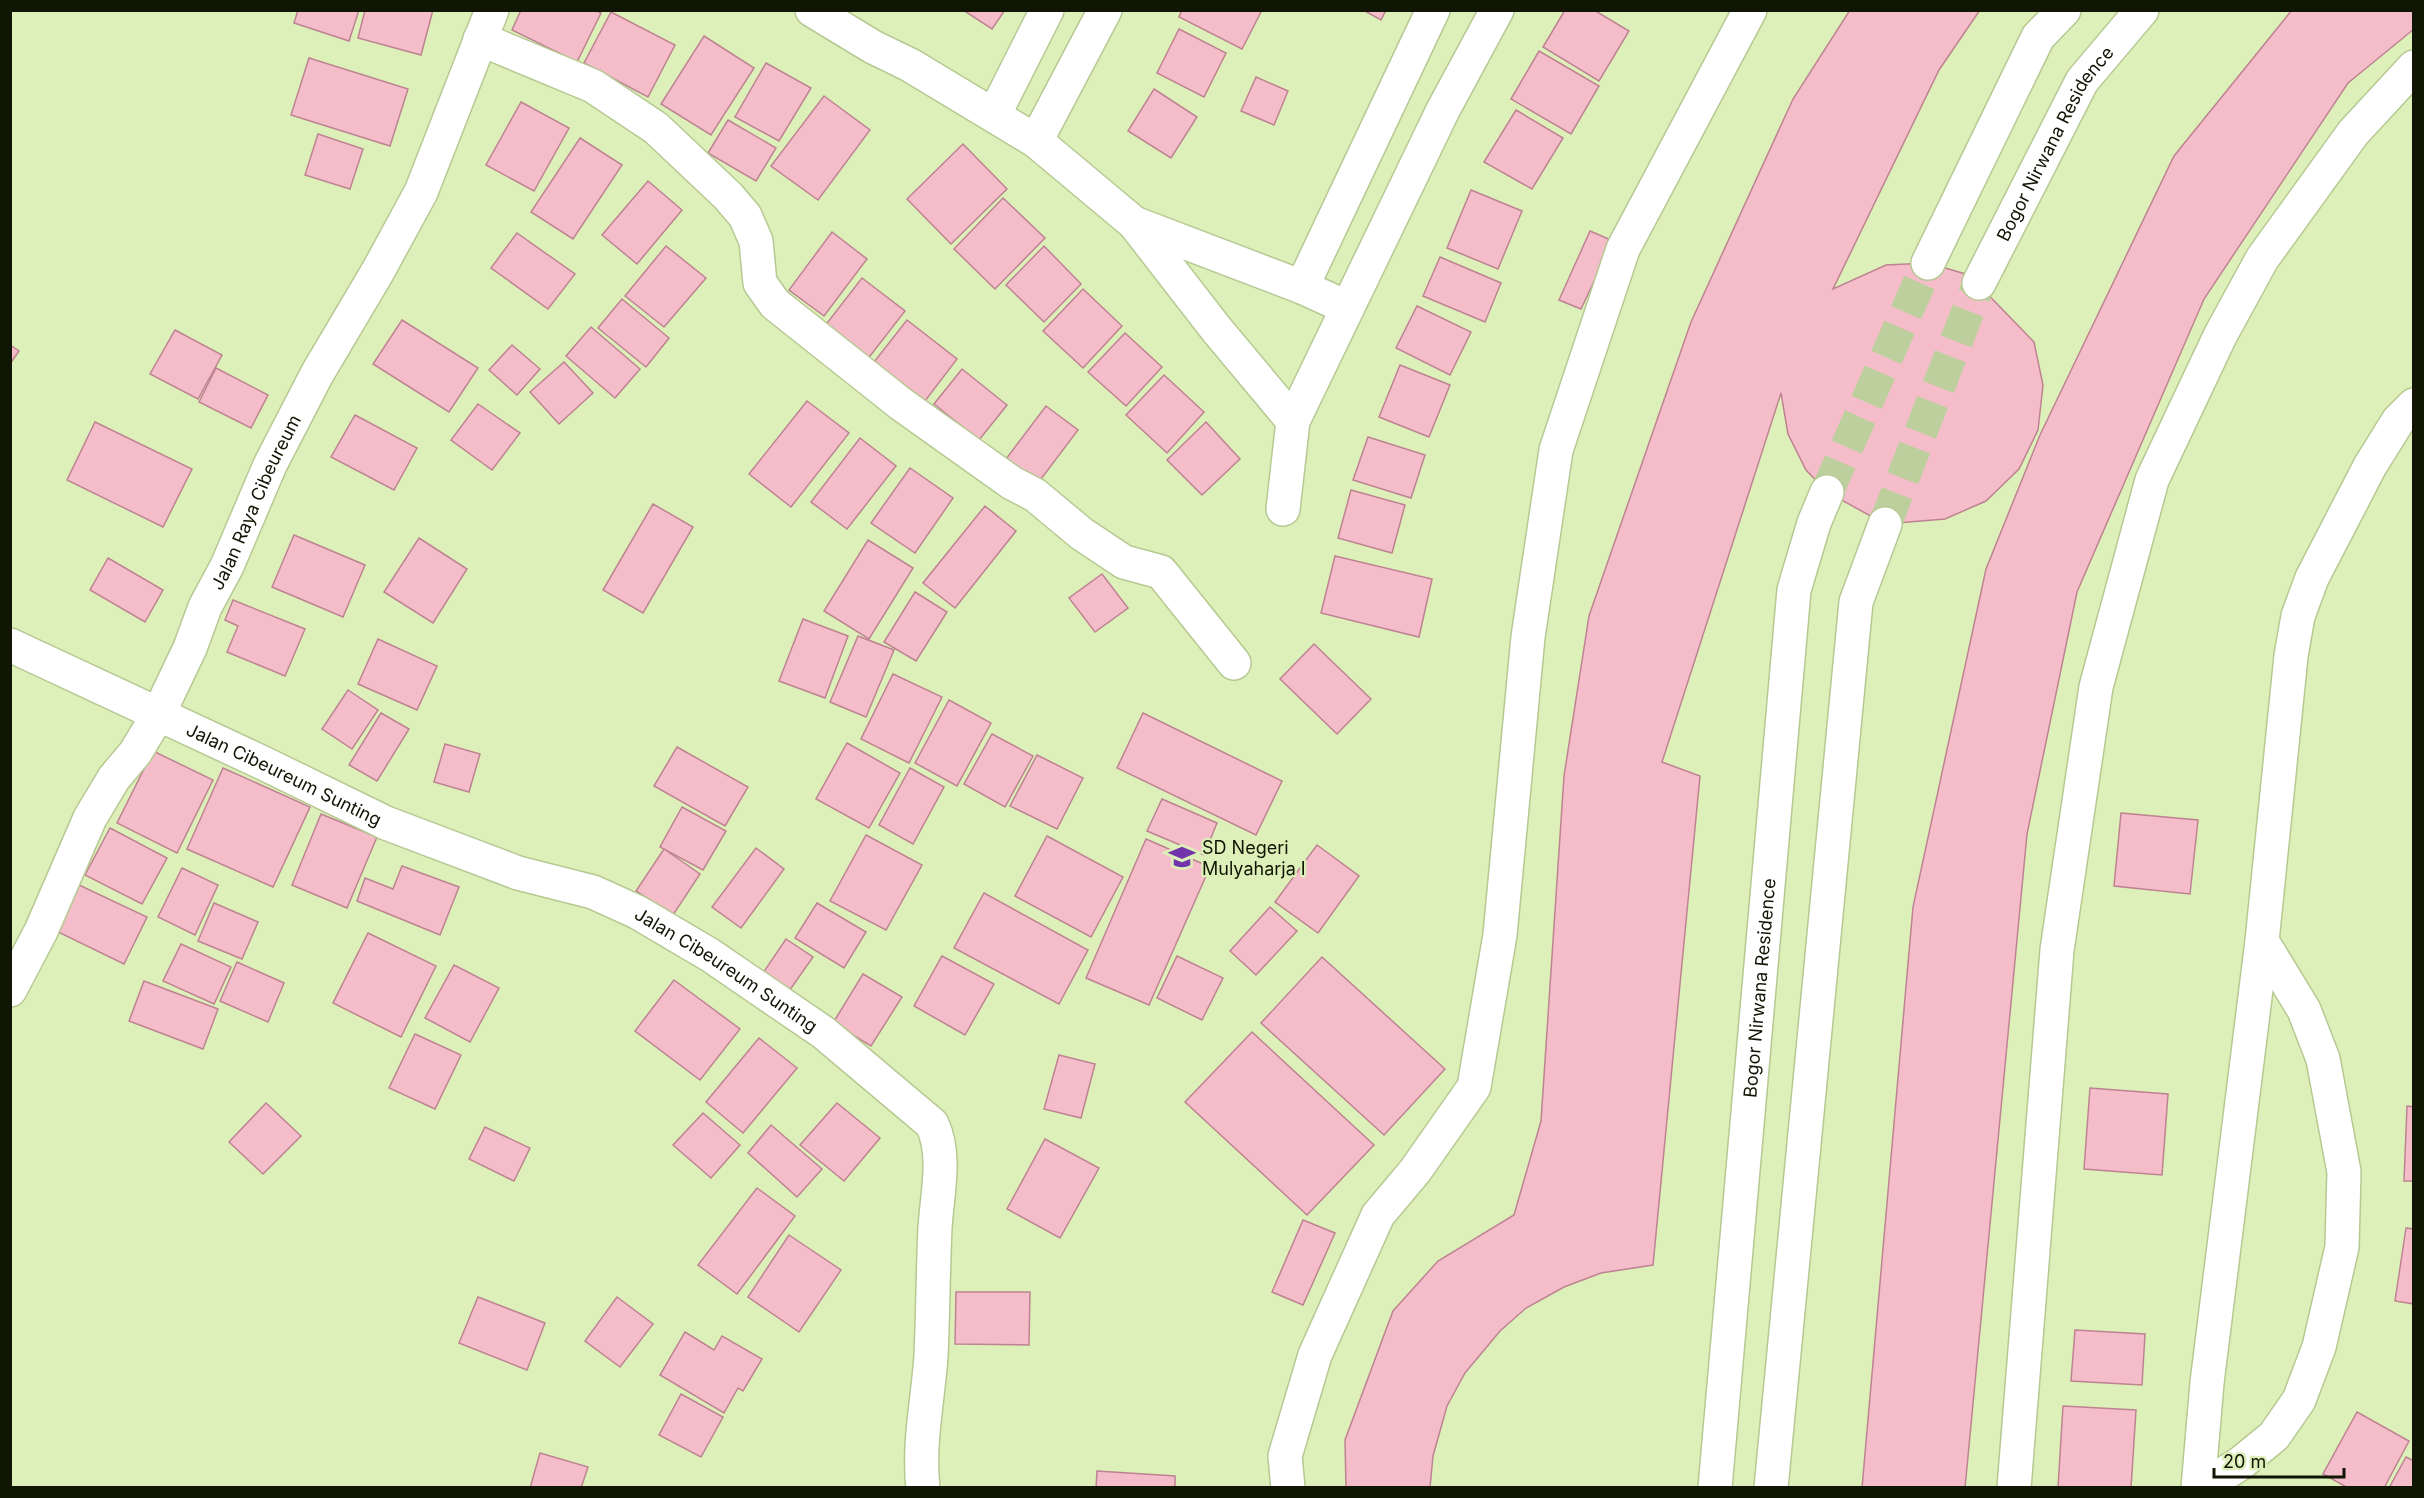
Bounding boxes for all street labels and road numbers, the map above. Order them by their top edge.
street label: Bogor Nirwana Residence [1992,42,2117,244]
street label: Jalan Raya Cibeureum [206,411,305,593]
street label: Jalan Cibeureum Sunting [183,718,385,830]
street label: Bogor Nirwana Residence [1739,877,1779,1099]
street label: Jalan Cibeureum Sunting [631,903,822,1036]

